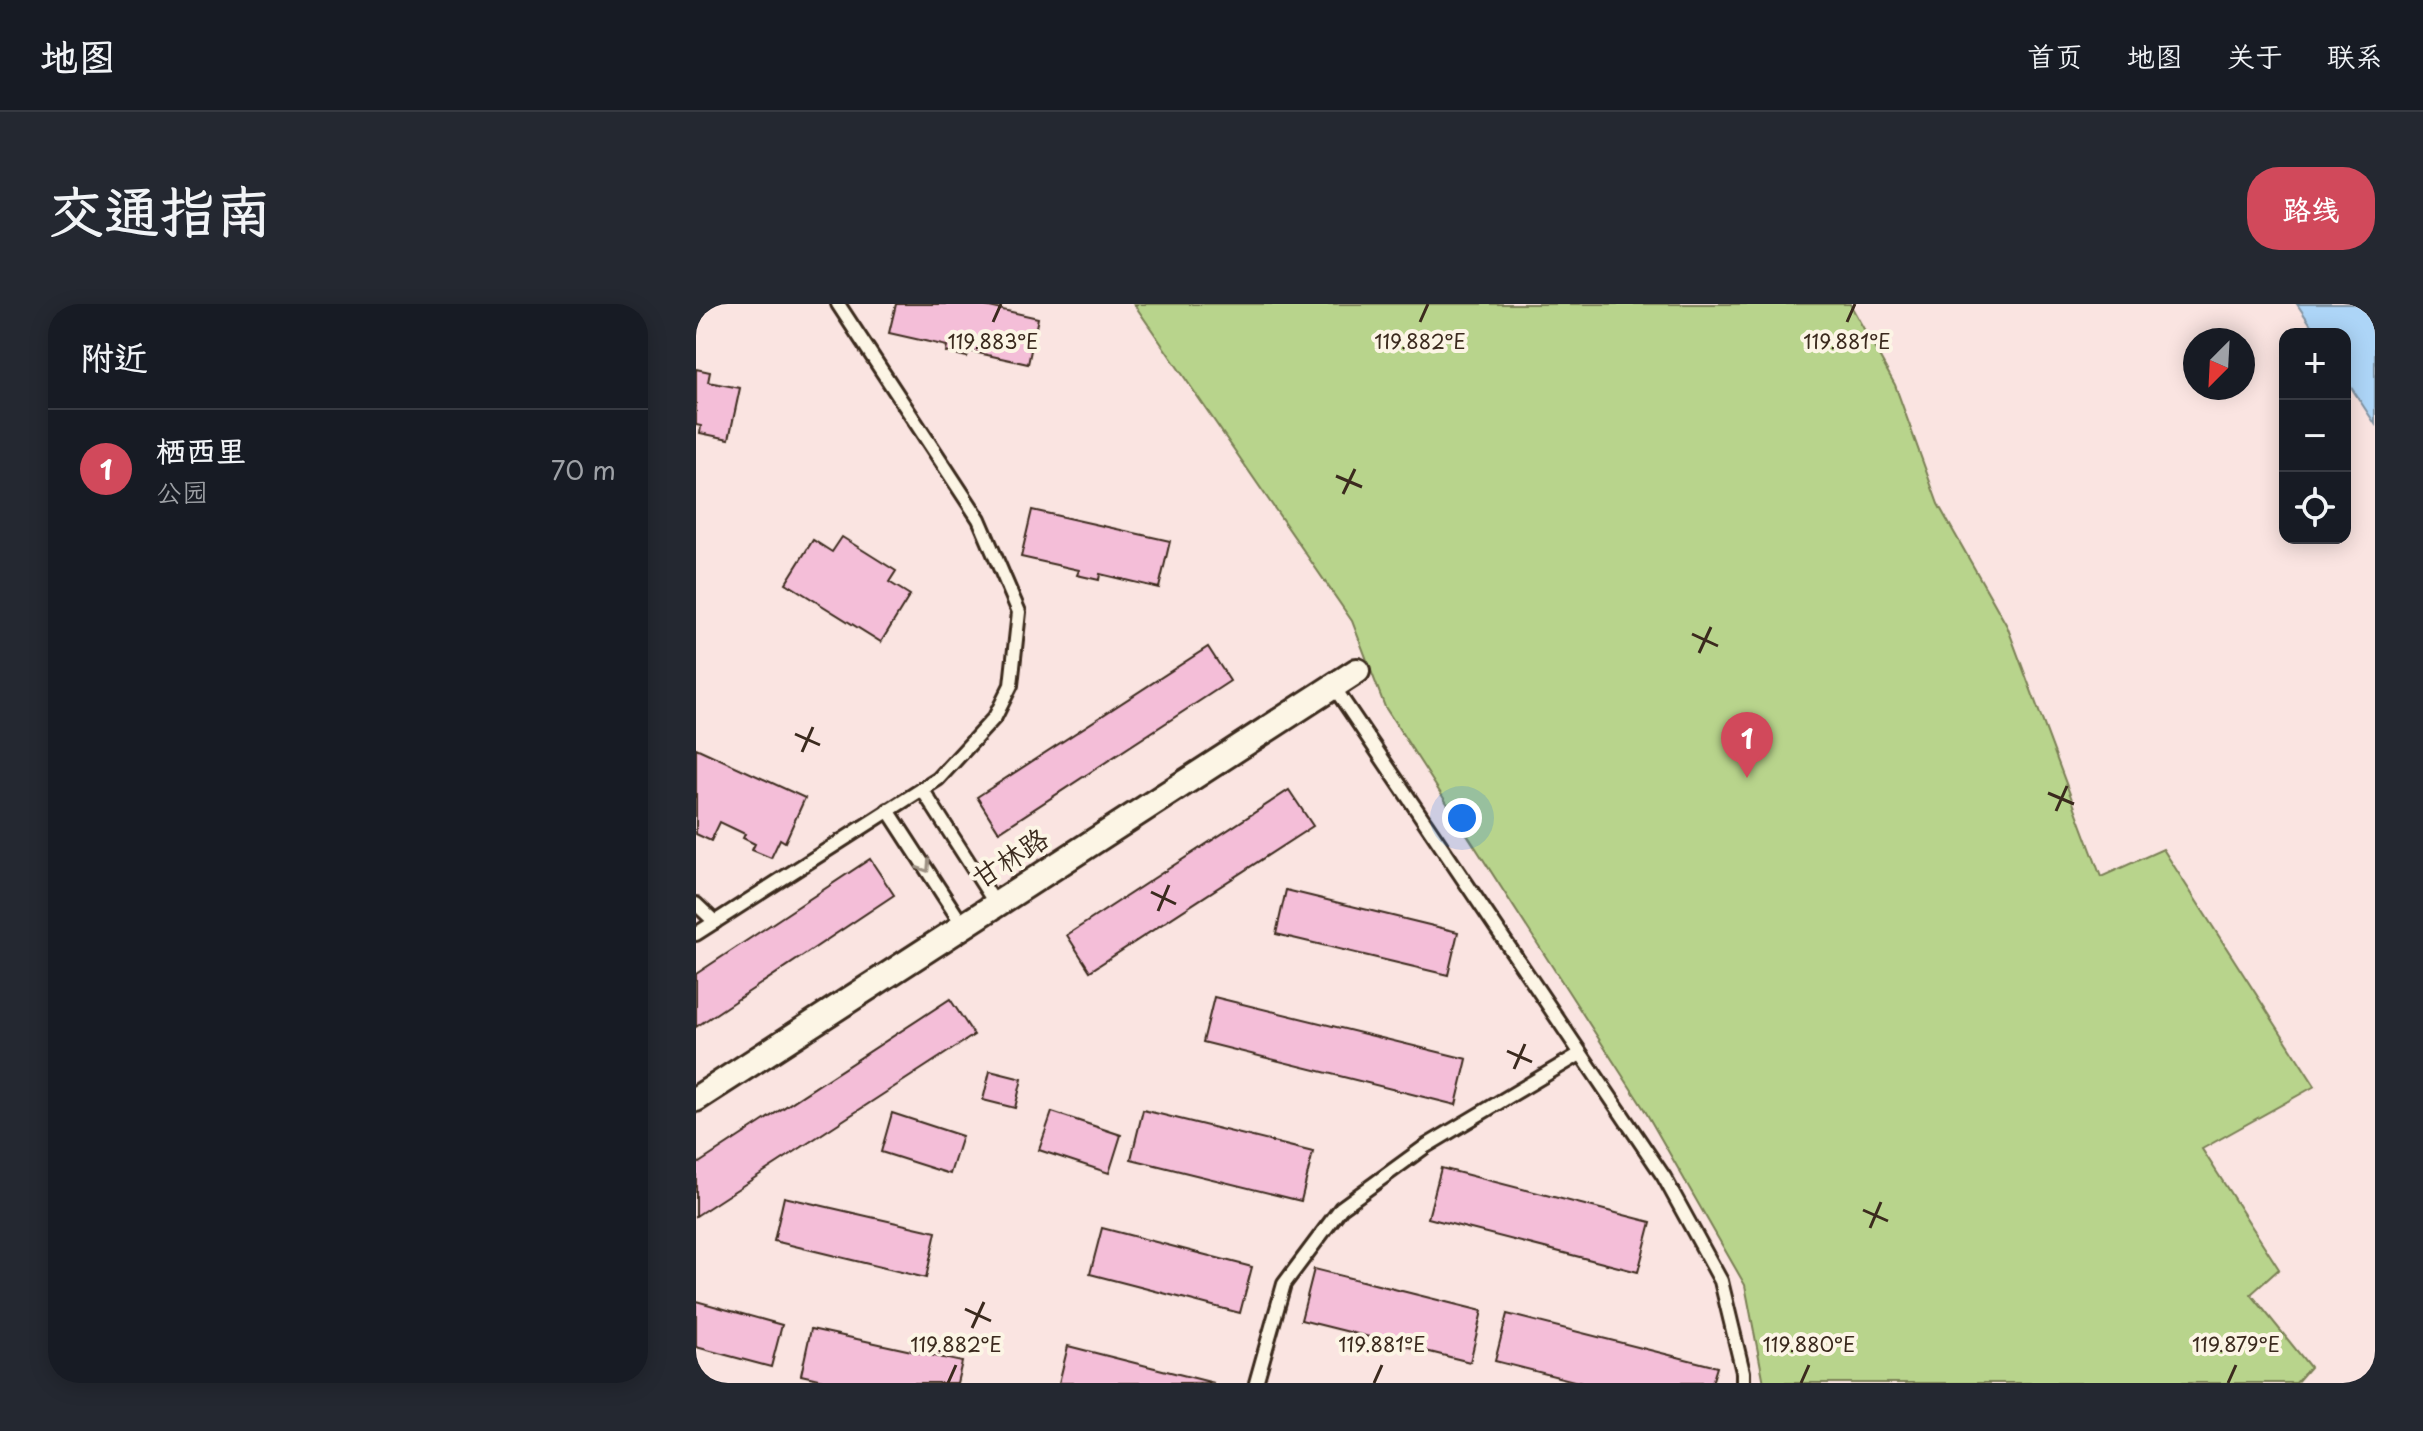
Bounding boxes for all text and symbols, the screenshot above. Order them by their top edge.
text: 地图 [40,27,116,84]
text: 首页 [2027,34,2083,77]
text: 地图 [2127,34,2183,77]
text: 关于 [2227,34,2283,77]
text: 联系 [2327,34,2383,77]
text: 交通指南 [48,166,272,251]
button: 路线 [2247,167,2375,250]
text: 119.883°E [948,326,1038,356]
text: 119.882°E [1374,326,1466,356]
text: 119.881°E [1803,326,1891,356]
north arrow [2183,328,2255,400]
map controls [2279,328,2351,544]
button: + [2279,328,2351,400]
text: 附近 [80,330,148,382]
button: − [2279,400,2351,472]
text: 栖西里 [156,427,246,472]
text: 1 [100,450,112,489]
text: 70 m [551,450,616,489]
text: 公园 [156,472,208,511]
button: locate [2279,472,2351,544]
pin: 1 [1721,712,1773,778]
your location [1442,798,1482,838]
street label: 甘林路 [962,816,1056,898]
one-way arrow [916,859,931,873]
text: 119.882°E [910,1329,1002,1359]
text: 119.881°E [1338,1329,1426,1359]
text: 119.880°E [1763,1329,1855,1359]
text: 119.879°E [2192,1329,2280,1359]

